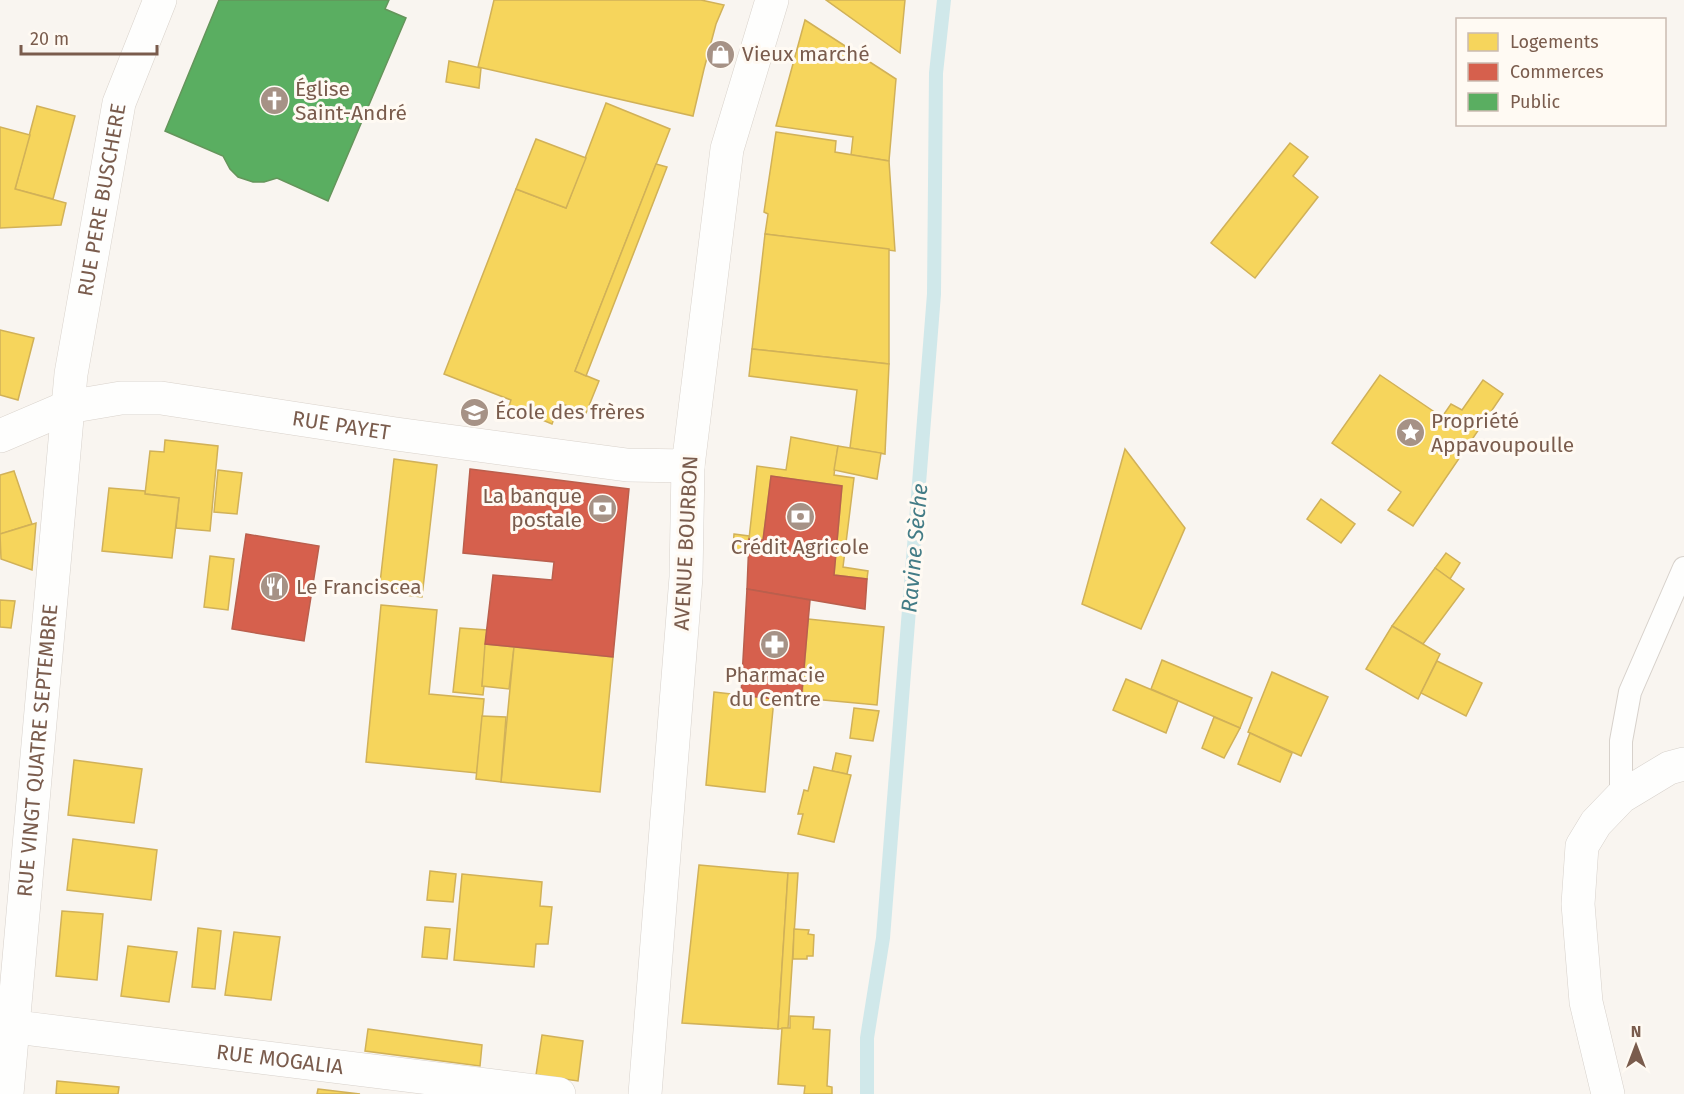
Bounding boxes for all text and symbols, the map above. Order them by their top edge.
scale bar [21,18,158,56]
legend [1456,18,1666,126]
text: 20 m [30,28,69,50]
text: Logements [1510,31,1599,53]
shop icon: Vieux marché [705,38,737,70]
place label: Vieux marché [742,41,870,67]
text: Commerces [1510,61,1604,83]
place label: Église Saint-André [295,76,407,126]
church icon: Église Saint-André [258,85,290,117]
text: Public [1510,91,1560,113]
street label: RUE PERE BUSCHERE [72,101,132,298]
school or university icon: École des frères [458,396,490,428]
place label: École des frères [495,399,645,425]
street label: RUE PAYET [290,405,392,446]
place label: Propriété Appavoupoulle [1431,408,1574,458]
place icon: Propriété Appavoupoulle [1394,417,1426,449]
street label: AVENUE BOURBON [668,455,704,631]
water label: Ravine Sèche [895,482,934,614]
place label: La banque postale [483,483,582,533]
bank icon: La banque postale [587,492,619,524]
bank icon: Crédit Agricole [784,500,816,532]
place label: Crédit Agricole [731,534,869,560]
restaurant icon: Le Franciscea [259,571,291,603]
place label: Le Franciscea [296,574,422,600]
street label: RUE VINGT QUATRE SEPTEMBRE [12,603,63,898]
pharmacy icon: Pharmacie du Centre [759,628,791,660]
place label: Pharmacie du Centre [725,662,825,712]
north arrow [1606,1016,1666,1076]
text: N [1631,1022,1641,1041]
street label: RUE MOGALIA [215,1039,345,1080]

